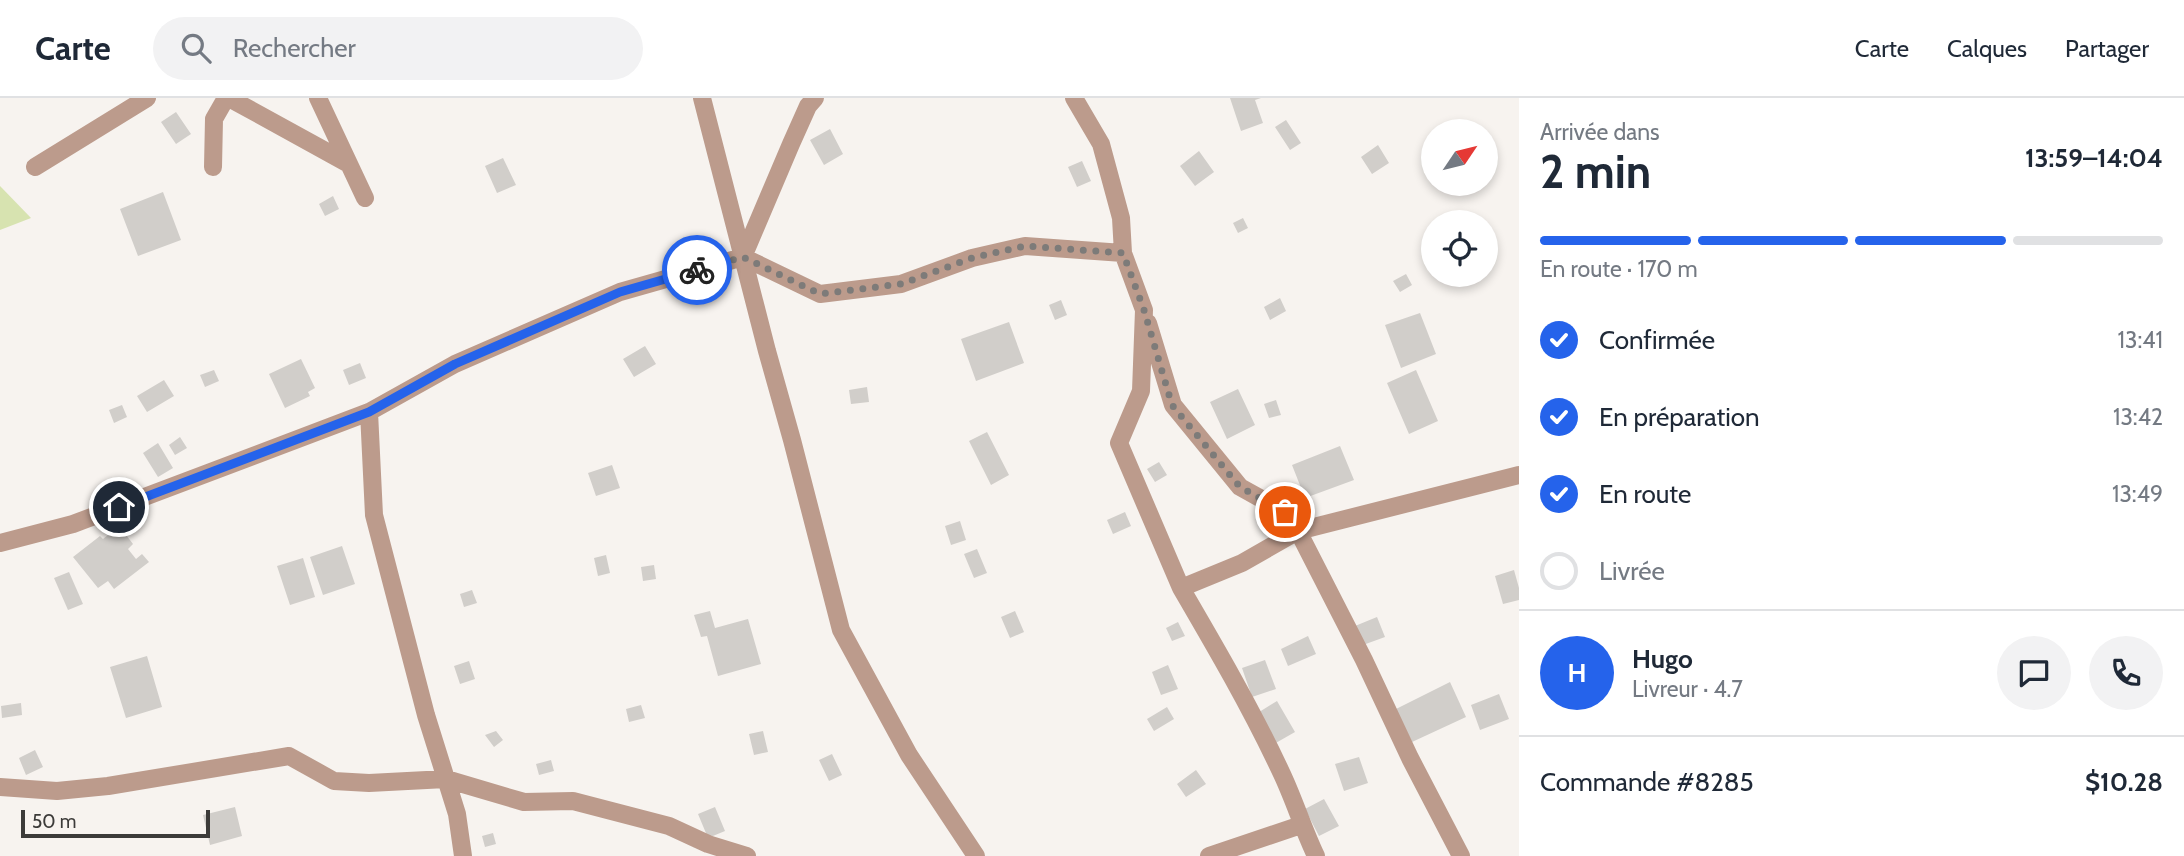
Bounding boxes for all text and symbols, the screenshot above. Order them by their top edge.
search box [153,17,643,80]
text: Carte [35,28,111,68]
icon: search [177,29,215,67]
text: Rechercher [233,32,356,64]
text: Carte [1855,34,1909,63]
text: Calques [1947,34,2027,63]
text: Partager [2065,34,2149,63]
text: Arrivée dans [1540,118,1660,146]
north arrow [1421,119,1498,196]
map controls [1421,119,1498,287]
text: 13:59–14:04 [2025,142,2163,174]
text: 2 min [1540,144,1651,200]
button: locate [1421,210,1498,287]
courier [662,235,732,305]
icon: bike [678,251,716,289]
text: En route · 170 m [1540,255,1698,283]
icon: check [1540,321,1578,359]
text: Confirmée [1599,324,1715,356]
text: 13:41 [2117,326,2163,354]
icon: check [1540,398,1578,436]
text: En préparation [1599,401,1760,433]
text: 13:42 [2113,403,2163,431]
icon: check [1540,475,1578,513]
pin [89,477,149,537]
text: En route [1599,478,1691,510]
text: 13:49 [2112,480,2163,508]
pin [1255,482,1315,542]
icon: home [100,488,138,526]
icon: bag [1266,493,1304,531]
text: Livrée [1599,555,1665,587]
button: chat [1997,636,2071,710]
button: phone [2089,636,2163,710]
text: Hugo [1632,643,1693,675]
text: H [1568,657,1586,689]
text: Livreur · 4.7 [1632,675,1743,703]
text: Commande #8285 [1540,766,1754,798]
text: $10.28 [2085,766,2163,798]
scale bar [21,807,210,839]
text: 50 m [32,810,76,833]

